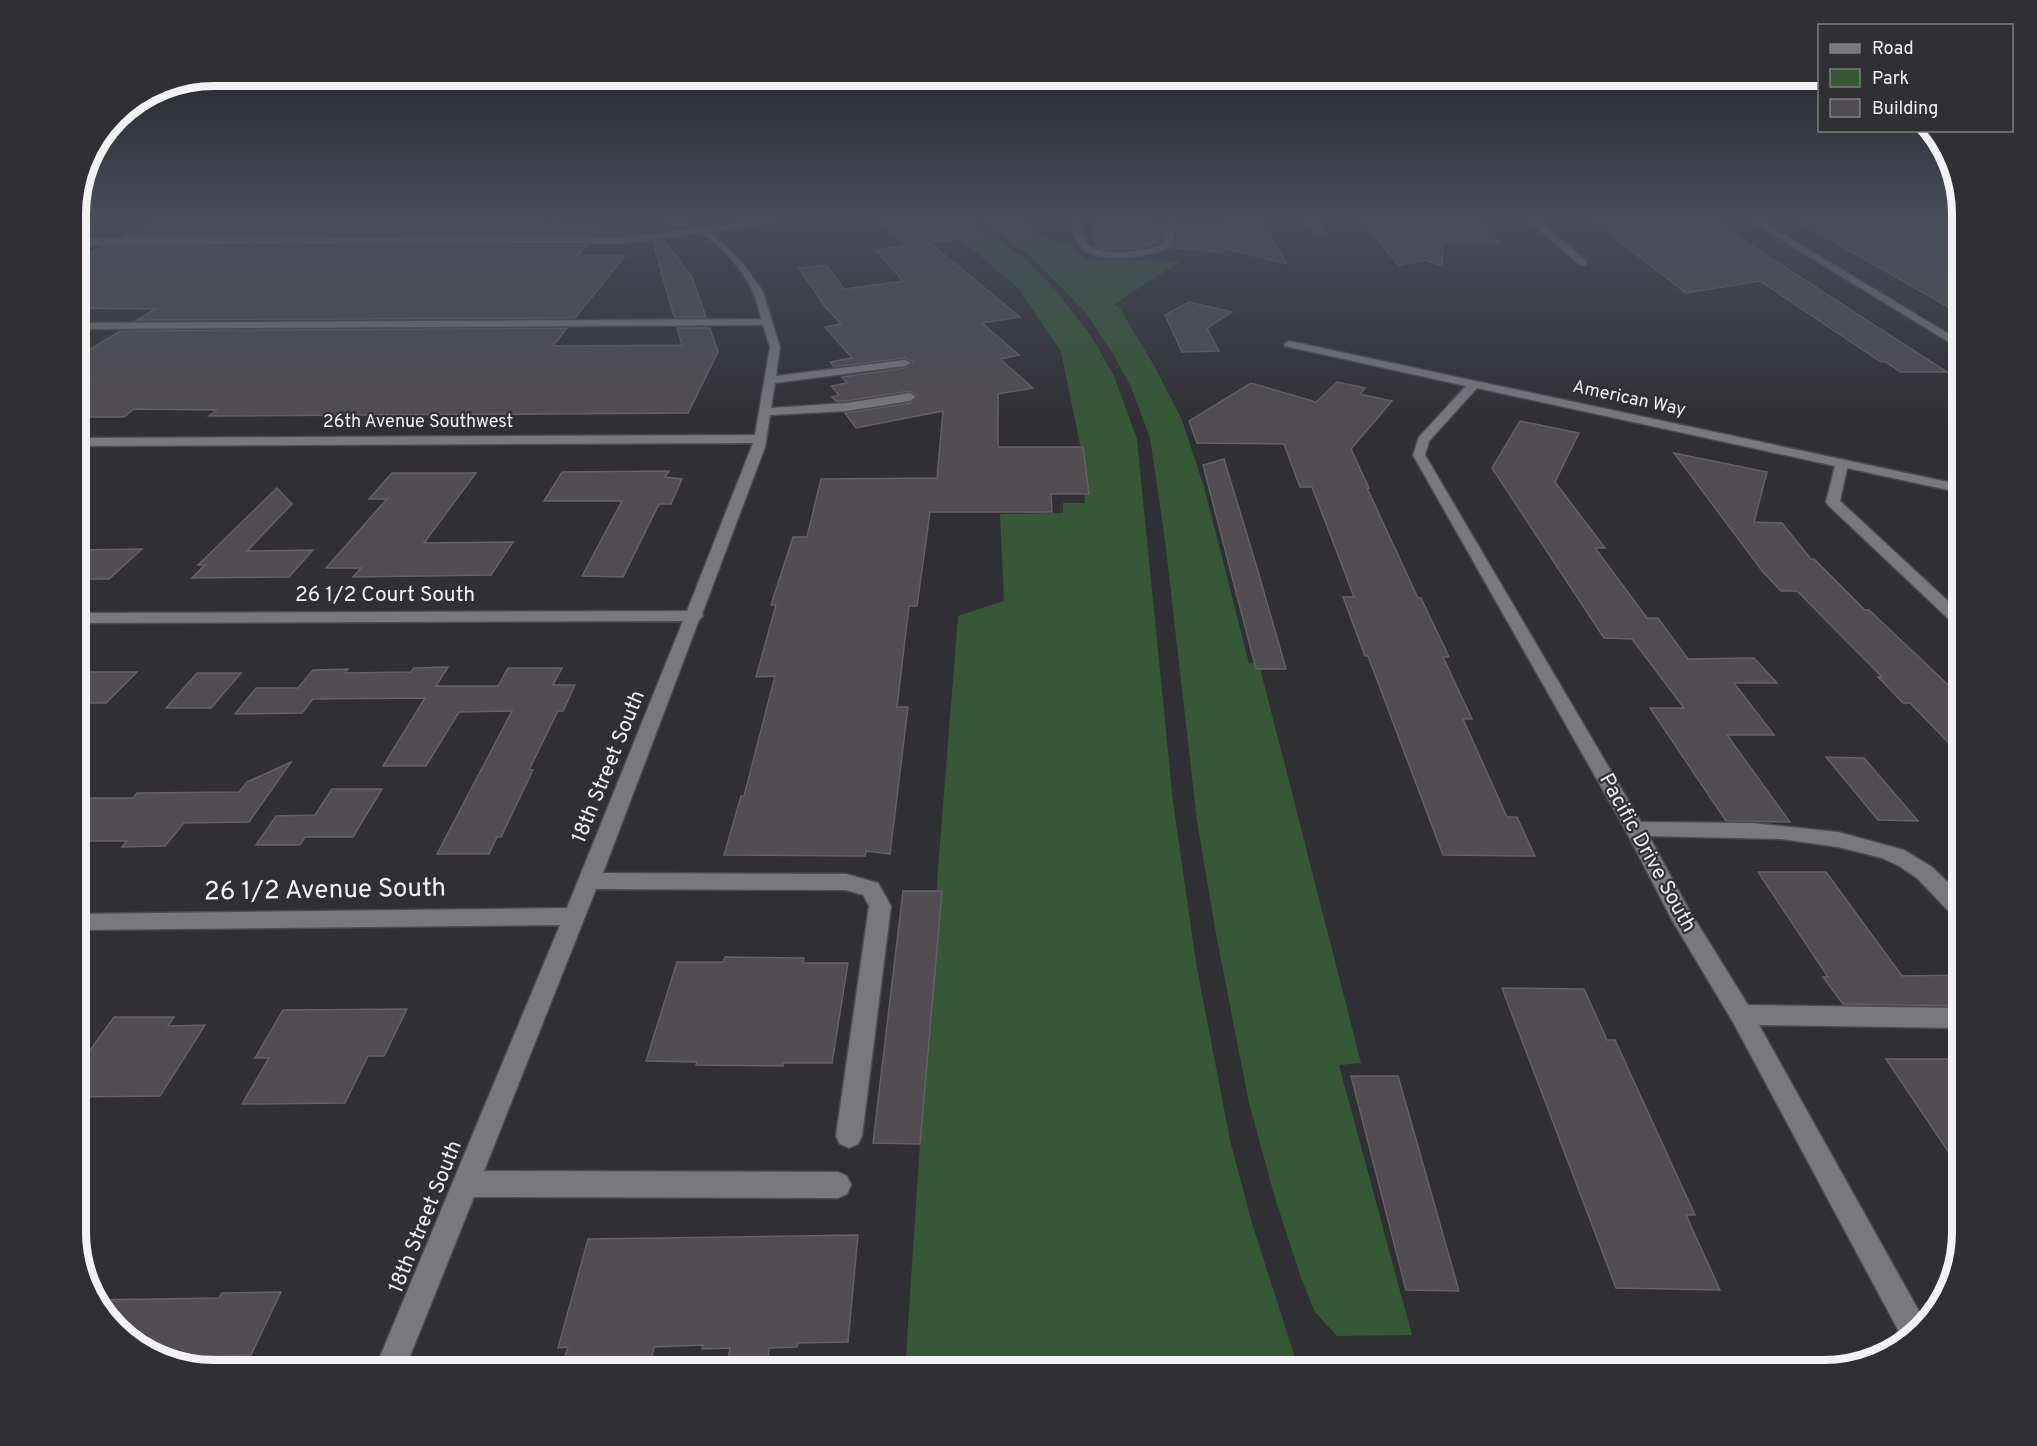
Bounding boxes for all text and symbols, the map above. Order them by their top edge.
legend [1818,24,2013,132]
text: Road [1872,38,1914,61]
text: Park [1872,68,1909,91]
text: Building [1872,98,1938,121]
street label: American Way [1570,376,1688,422]
street label: 26th Avenue Southwest [323,411,513,434]
street label: 26 1/2 Court South [295,582,475,609]
street label: 18th Street South [566,687,652,847]
street label: Pacific Drive South [1592,769,1702,937]
street label: 26 1/2 Avenue South [204,872,446,910]
street label: 18th Street South [383,1137,469,1297]

